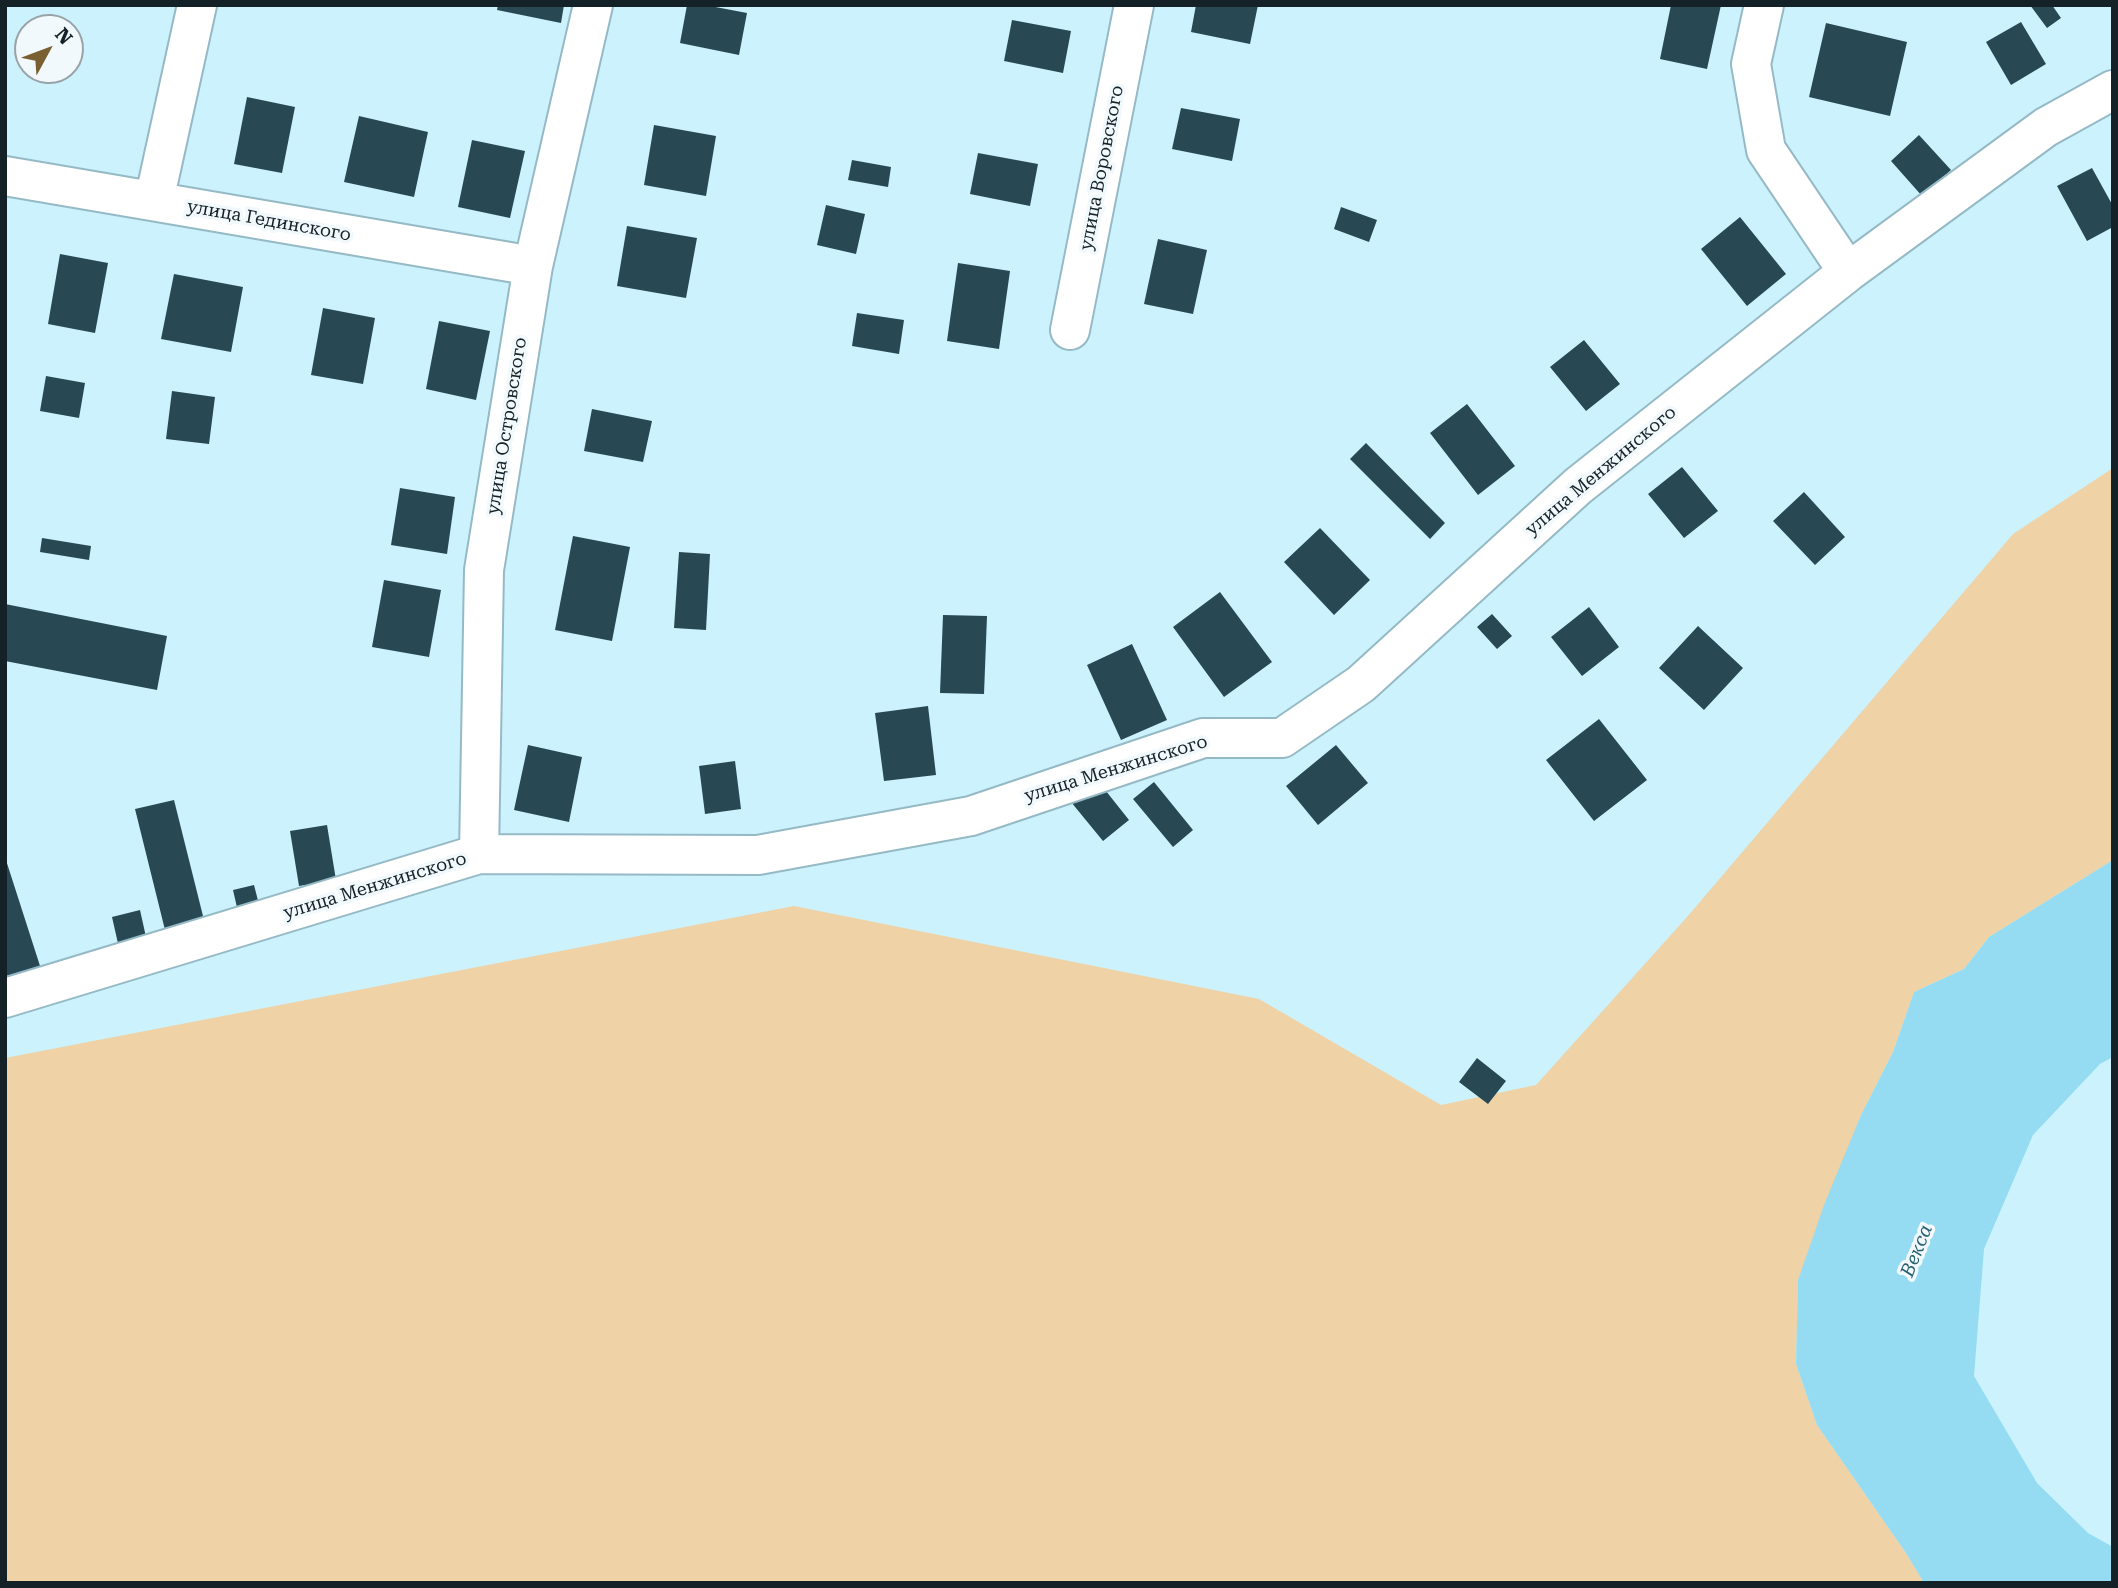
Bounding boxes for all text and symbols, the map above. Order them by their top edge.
north arrow [14,14,84,84]
text: N [50,23,77,49]
street label: улица Воровского [1075,84,1129,252]
street label: улица Гединского [185,196,353,246]
street label: улица Островского [482,336,532,516]
street label: улица Менжинского [1521,402,1681,540]
street label: улица Менжинского [1022,731,1210,807]
street label: улица Менжинского [281,848,469,924]
water label: Векса [1896,1222,1938,1280]

